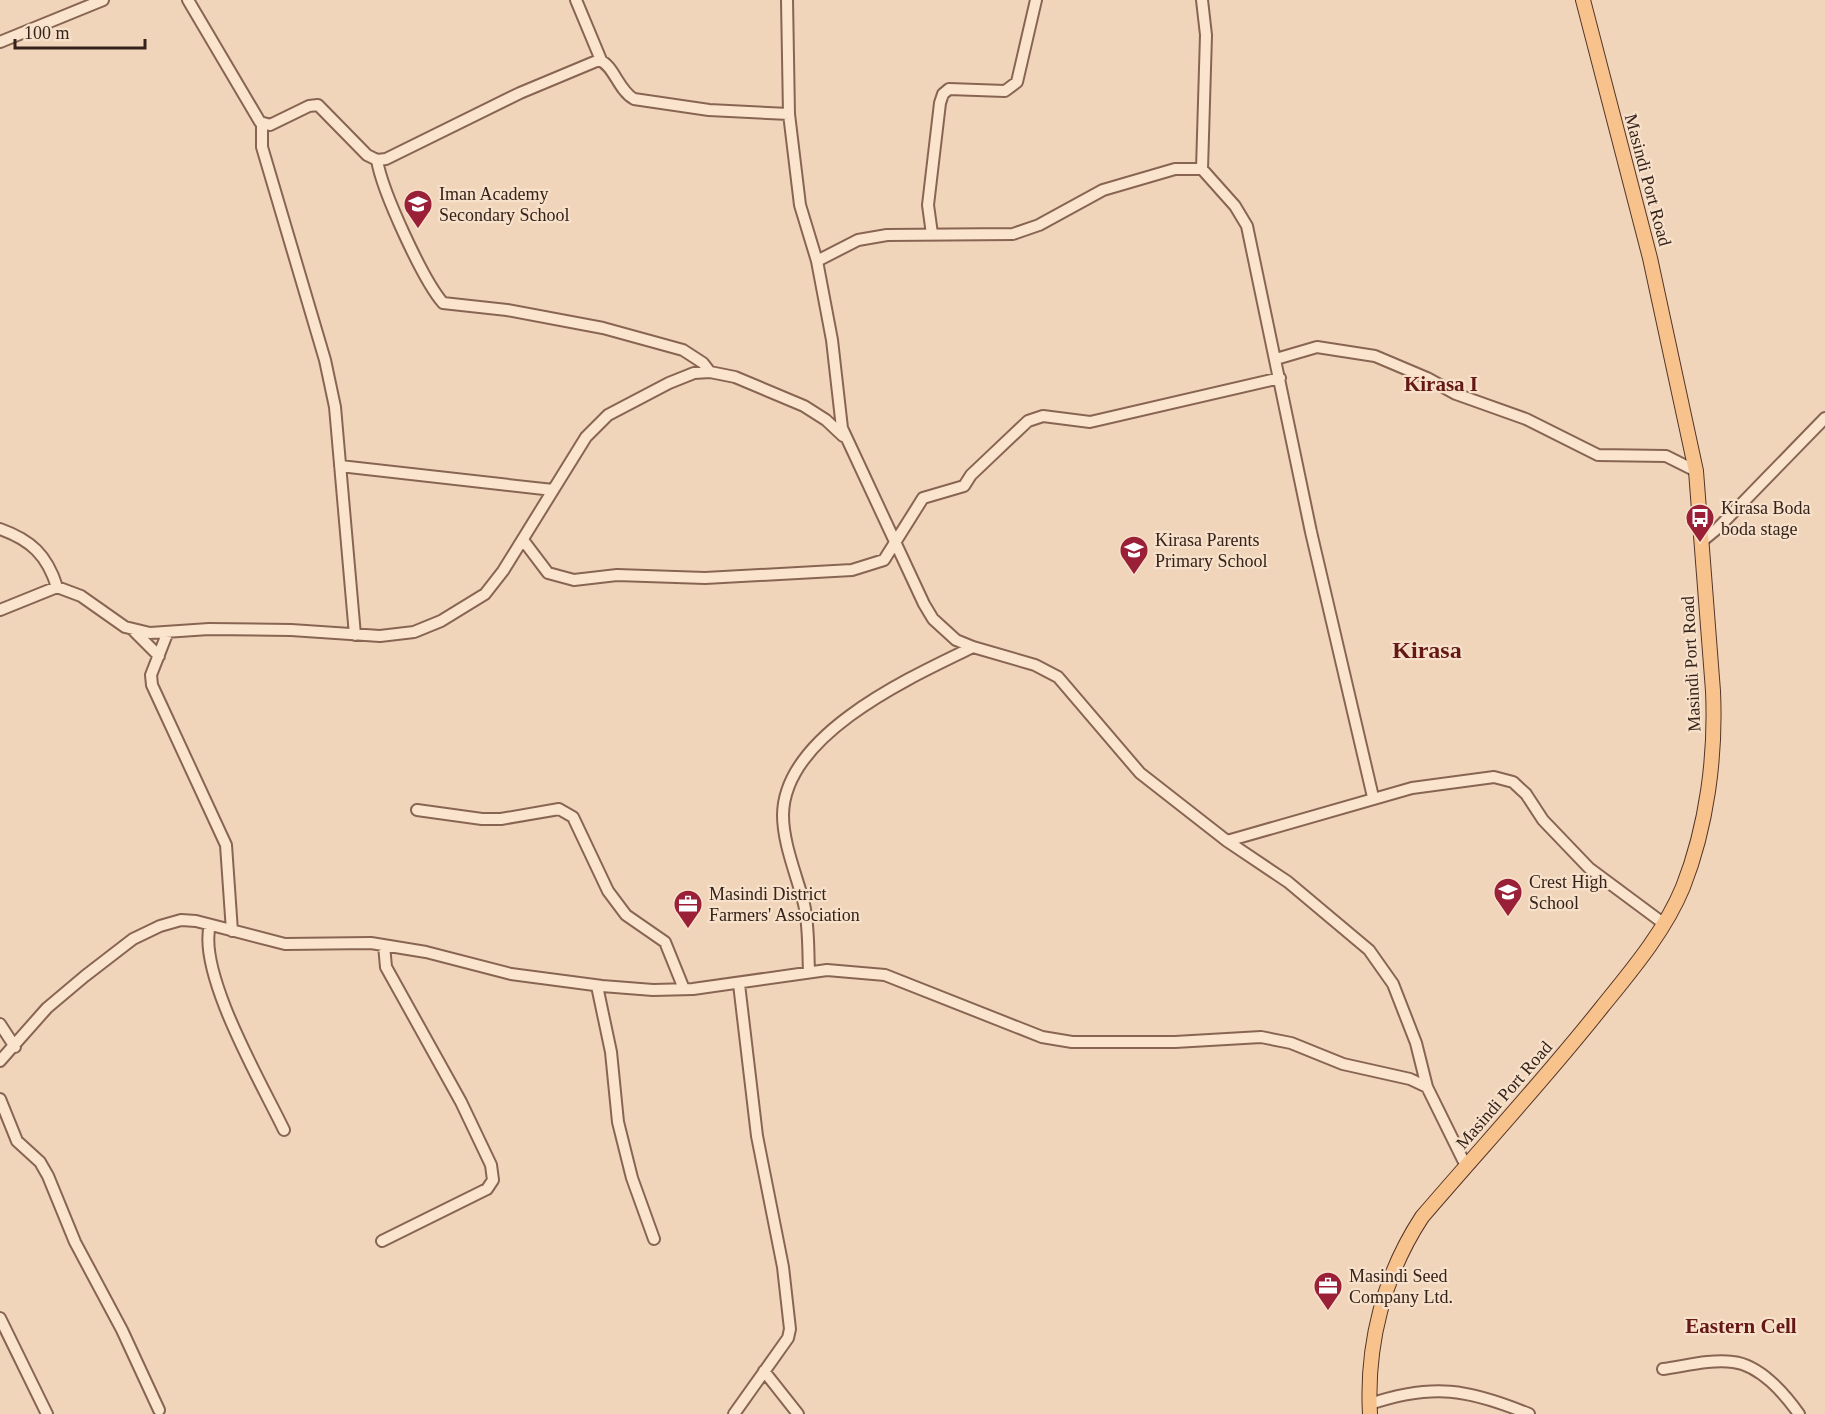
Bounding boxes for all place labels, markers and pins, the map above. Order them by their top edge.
place label: Iman Academy Secondary School [439,184,569,225]
school or university icon: Iman Academy Secondary School [402,188,434,230]
place label: Kirasa Boda boda stage [1721,498,1810,539]
bus stop icon: Kirasa Boda boda stage [1684,502,1716,544]
place label: Kirasa Parents Primary School [1155,530,1268,571]
school or university icon: Kirasa Parents Primary School [1118,534,1150,576]
place label: Crest High School [1529,872,1608,913]
school or university icon: Crest High School [1492,876,1524,918]
place label: Masindi District Farmers' Association [709,884,860,925]
office icon: Masindi District Farmers' Association [672,888,704,930]
place label: Masindi Seed Company Ltd. [1349,1266,1453,1307]
office icon: Masindi Seed Company Ltd. [1312,1270,1344,1312]

